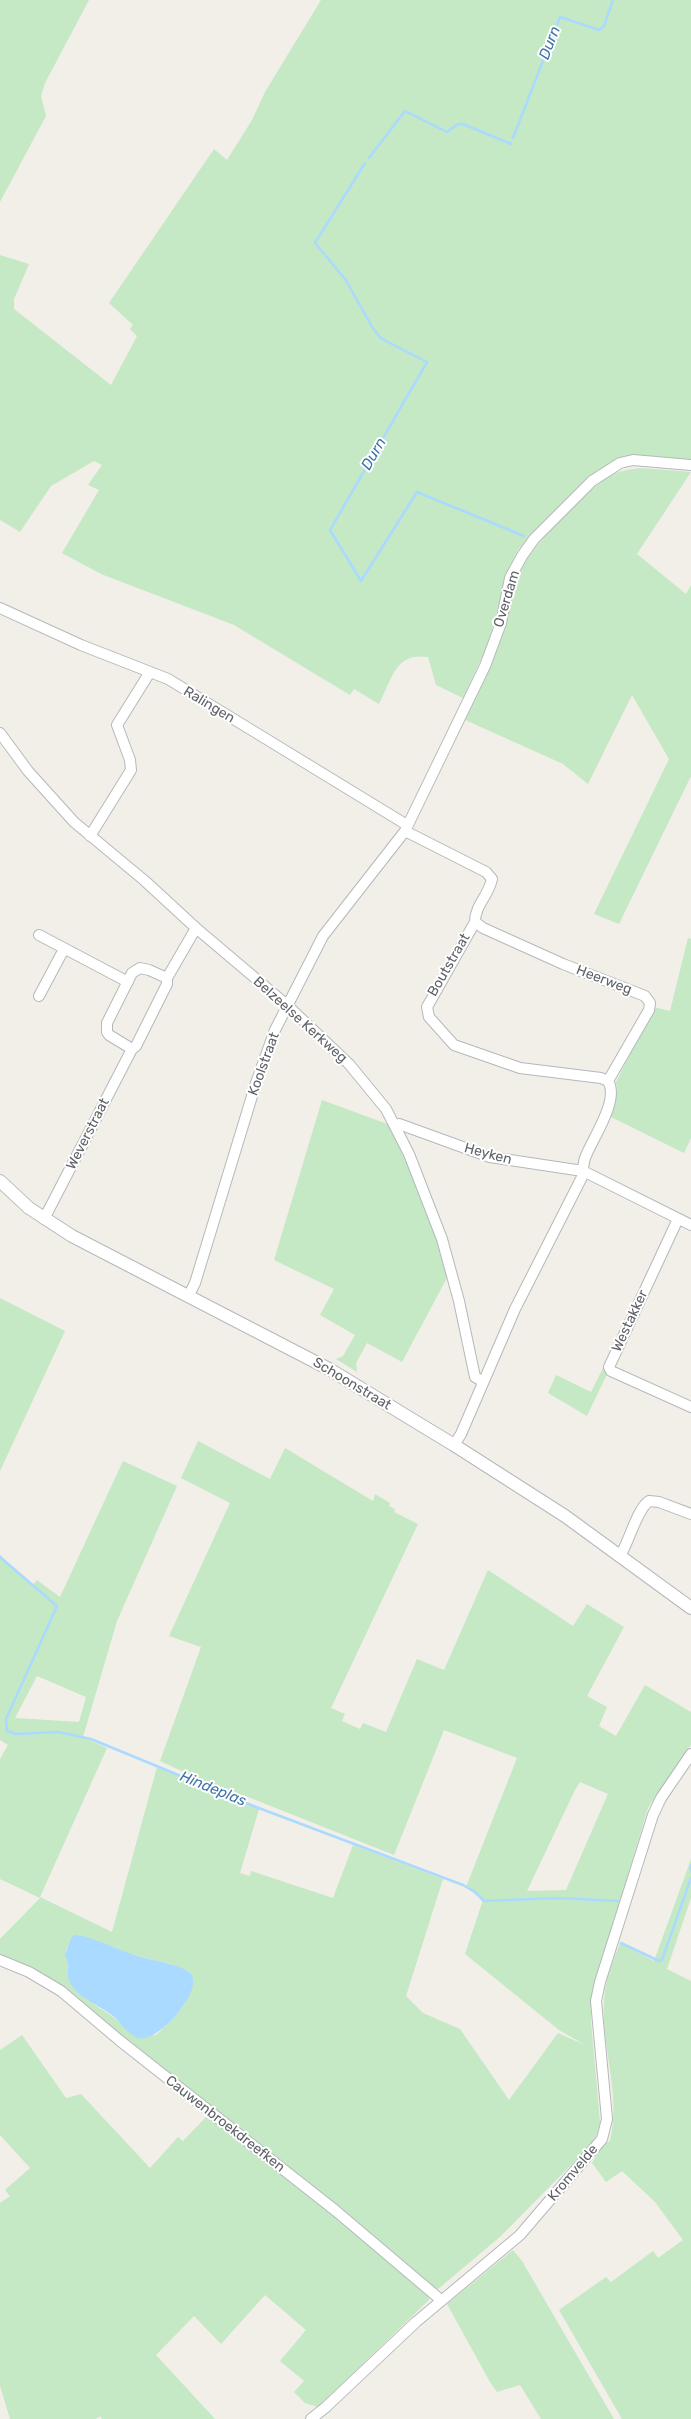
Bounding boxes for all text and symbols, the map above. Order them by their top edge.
water label: Durn [535,24,565,62]
water label: Durn [358,435,390,473]
street label: Overdam [490,569,524,629]
street label: Ralingen [180,683,238,727]
street label: Boutstraat [424,931,474,999]
street label: Heerweg [574,962,634,998]
street label: Belzeelse Kerkweg [250,973,350,1067]
street label: Koolstraat [245,1030,283,1098]
street label: Weverstraat [63,1096,113,1172]
street label: Heyken [462,1140,514,1168]
street label: Westakker [608,1287,652,1355]
street label: Schoonstraat [310,1354,394,1414]
water label: Hindeplas [177,1768,249,1810]
street label: Cauwenbroekdreefken [162,2072,288,2176]
street label: Kromvelde [544,2141,602,2205]

